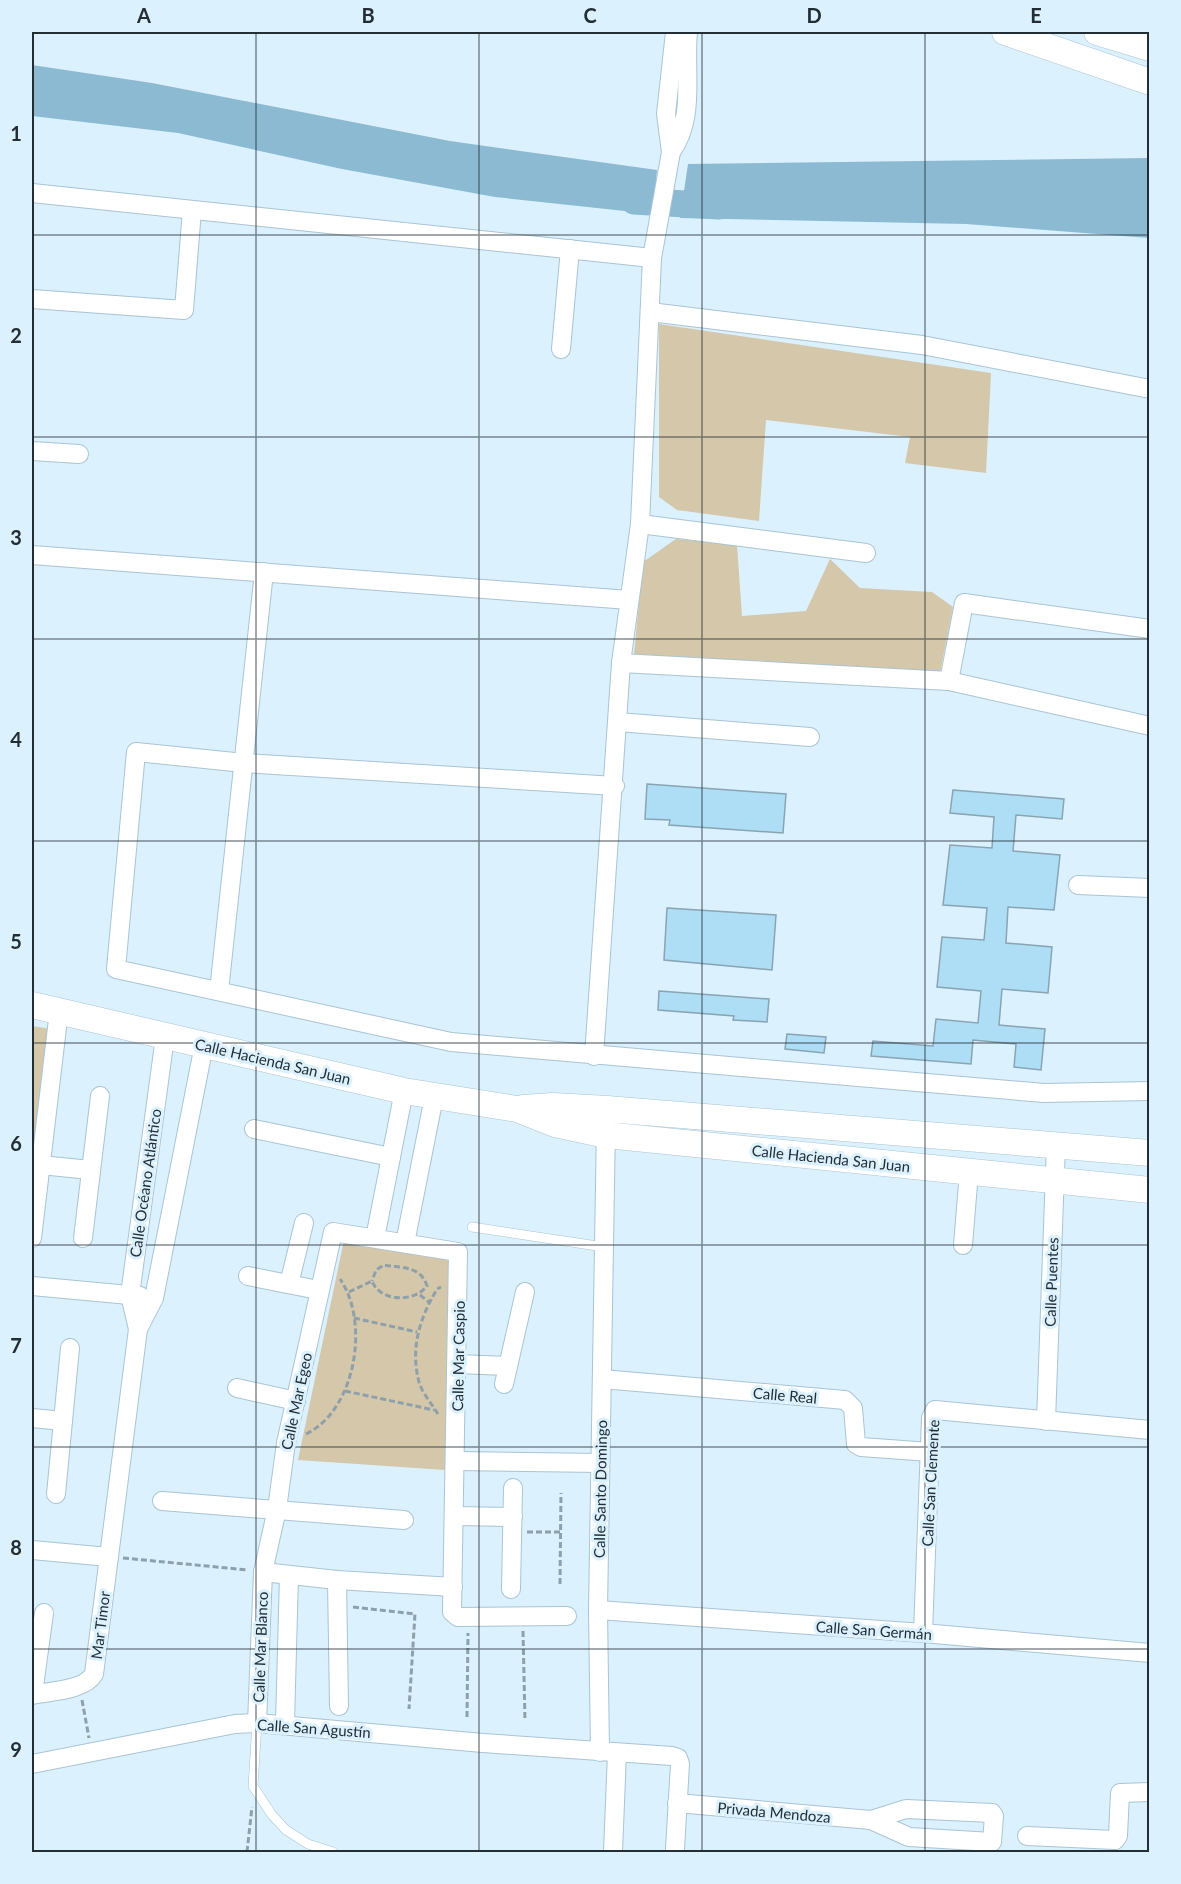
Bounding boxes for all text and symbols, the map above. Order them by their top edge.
text: A [136,3,151,27]
text: B [361,3,375,27]
text: C [583,3,597,27]
text: D [806,3,822,27]
text: E [1030,3,1042,27]
text: 1 [10,121,22,145]
text: 2 [10,323,22,347]
text: 3 [10,525,22,549]
text: 4 [10,727,22,751]
text: 5 [10,929,22,953]
street label: Calle Hacienda San Juan [193,1034,353,1088]
street label: Calle Océano Atlántico [126,1107,164,1259]
text: 6 [10,1131,22,1155]
street label: Calle Hacienda San Juan [751,1141,911,1175]
street label: Calle Puentes [1040,1237,1062,1327]
street label: Calle Mar Caspio [448,1300,468,1412]
text: 7 [10,1333,22,1357]
street label: Calle Mar Egeo [277,1351,315,1451]
street label: Calle Real [752,1383,818,1407]
street label: Calle San Clemente [918,1419,942,1547]
street label: Calle Santo Domingo [590,1420,610,1558]
text: 8 [10,1535,22,1559]
street label: Mar Timor [87,1589,113,1660]
street label: Calle Mar Blanco [249,1591,271,1703]
street label: Calle San Germán [815,1617,933,1643]
street label: Calle San Agustín [257,1715,371,1741]
text: 9 [10,1737,22,1761]
street label: Privada Mendoza [717,1798,831,1826]

